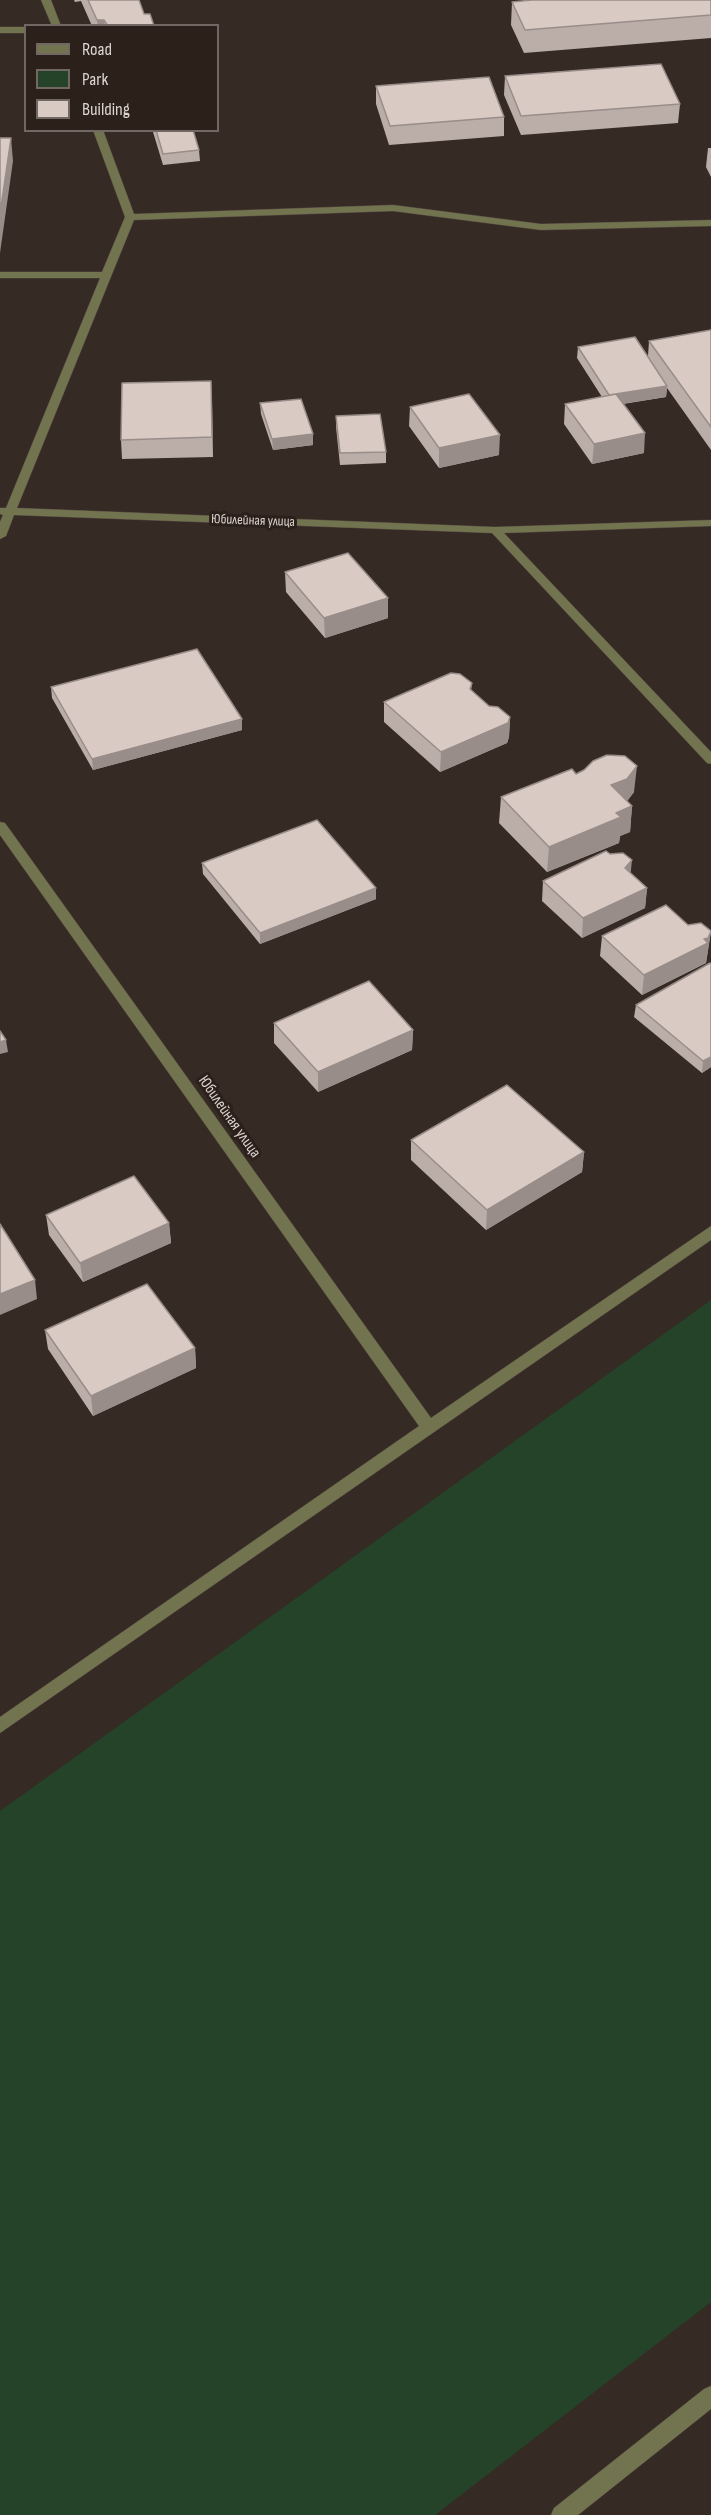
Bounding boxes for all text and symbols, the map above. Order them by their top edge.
legend [24,24,219,132]
text: Road [82,39,112,60]
text: Park [82,69,108,90]
text: Building [82,99,130,120]
street label: Юбилейная улица [211,511,295,531]
street label: Юбилейная улица [194,1072,264,1162]

